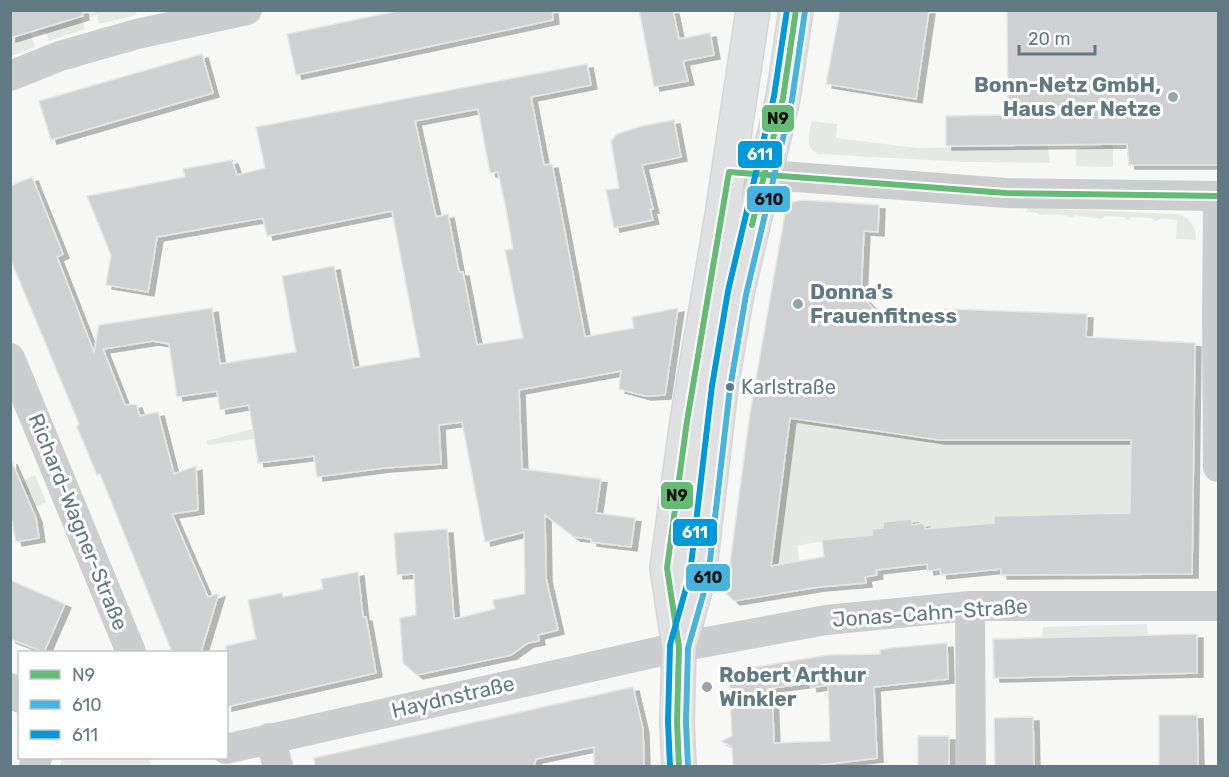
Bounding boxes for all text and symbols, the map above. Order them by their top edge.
scale bar [1019,18,1096,56]
text: 20 m [1028,28,1070,50]
place label: Bonn-Netz GmbH, Haus der Netze [974,72,1161,121]
marker: Bonn-Netz GmbH, Haus der Netze [1166,90,1180,104]
line badge: N9 [761,104,795,133]
text: N9 [767,109,789,128]
line badge: 611 [737,140,783,169]
text: 611 [747,145,773,164]
line badge: 610 [746,185,791,213]
text: 610 [755,190,784,209]
place label: Donna's Frauenfitness [810,279,957,328]
marker: Donna's Frauenfitness [791,297,805,311]
place label: Karlstraße [741,375,836,399]
marker: Karlstraße [724,381,736,393]
street label: Richard-Wagner-Straße [24,410,133,634]
line badge: N9 [660,481,694,510]
text: N9 [666,486,688,505]
line badge: 611 [672,518,718,547]
text: 611 [682,523,708,542]
line badge: 610 [685,563,731,592]
text: 610 [694,568,723,587]
street label: Jonas-Cahn-Straße [831,593,1029,632]
legend [18,651,228,759]
place label: Robert Arthur Winkler [719,662,867,711]
text: N9 [72,664,95,686]
street label: Haydnstraße [389,670,517,723]
marker: Robert Arthur Winkler [700,680,714,694]
text: 610 [72,694,102,716]
text: 611 [72,724,98,746]

